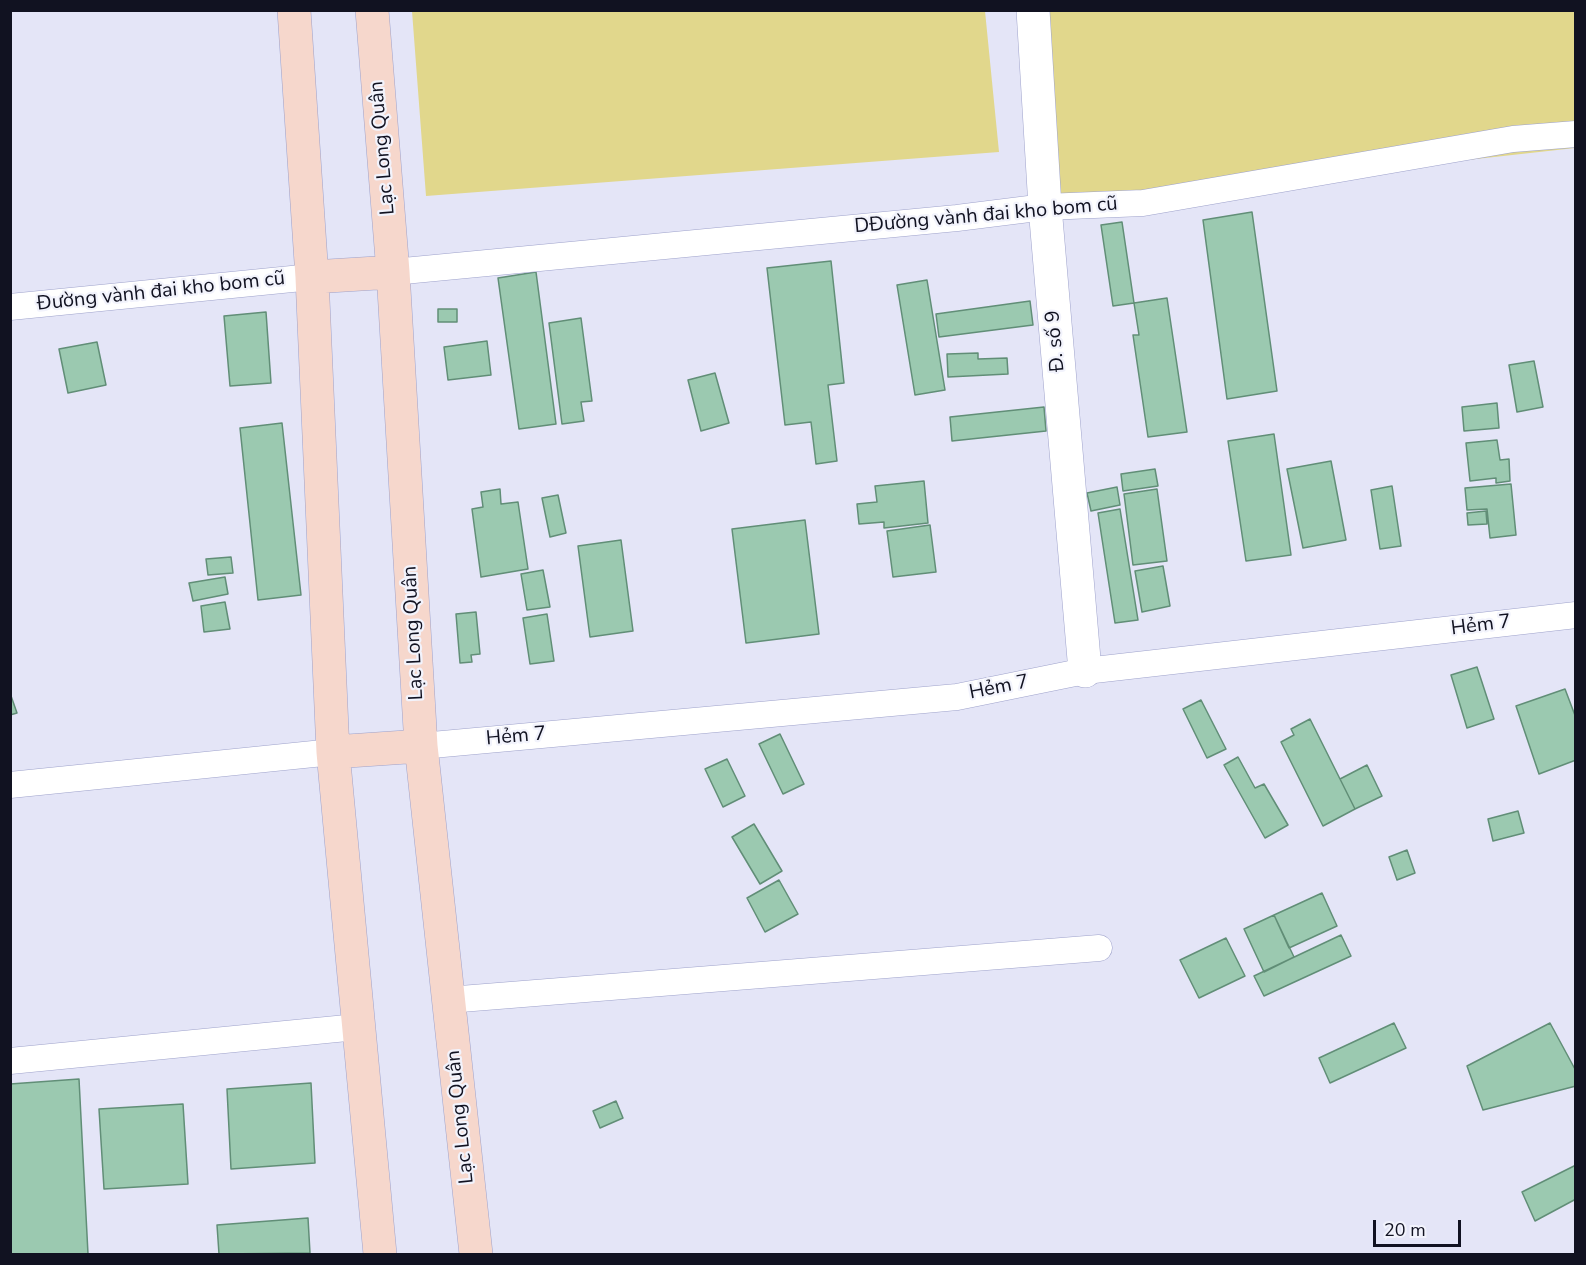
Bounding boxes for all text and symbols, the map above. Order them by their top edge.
street label: Lạc Long Quân [365,80,401,216]
street label: DĐường vành đai kho bom cũ [853,193,1119,239]
street label: Đường vành đai kho bom cũ [36,267,286,317]
street label: Đ. số 9 [1041,309,1071,373]
street label: Lạc Long Quân [398,565,430,701]
street label: Hẻm 7 [1450,610,1512,642]
street label: Hẻm 7 [967,670,1031,706]
street label: Hẻm 7 [485,722,547,752]
street label: Lạc Long Quân [442,1049,480,1185]
scale bar [1376,1208,1464,1246]
text: 20 m [1384,1218,1426,1242]

